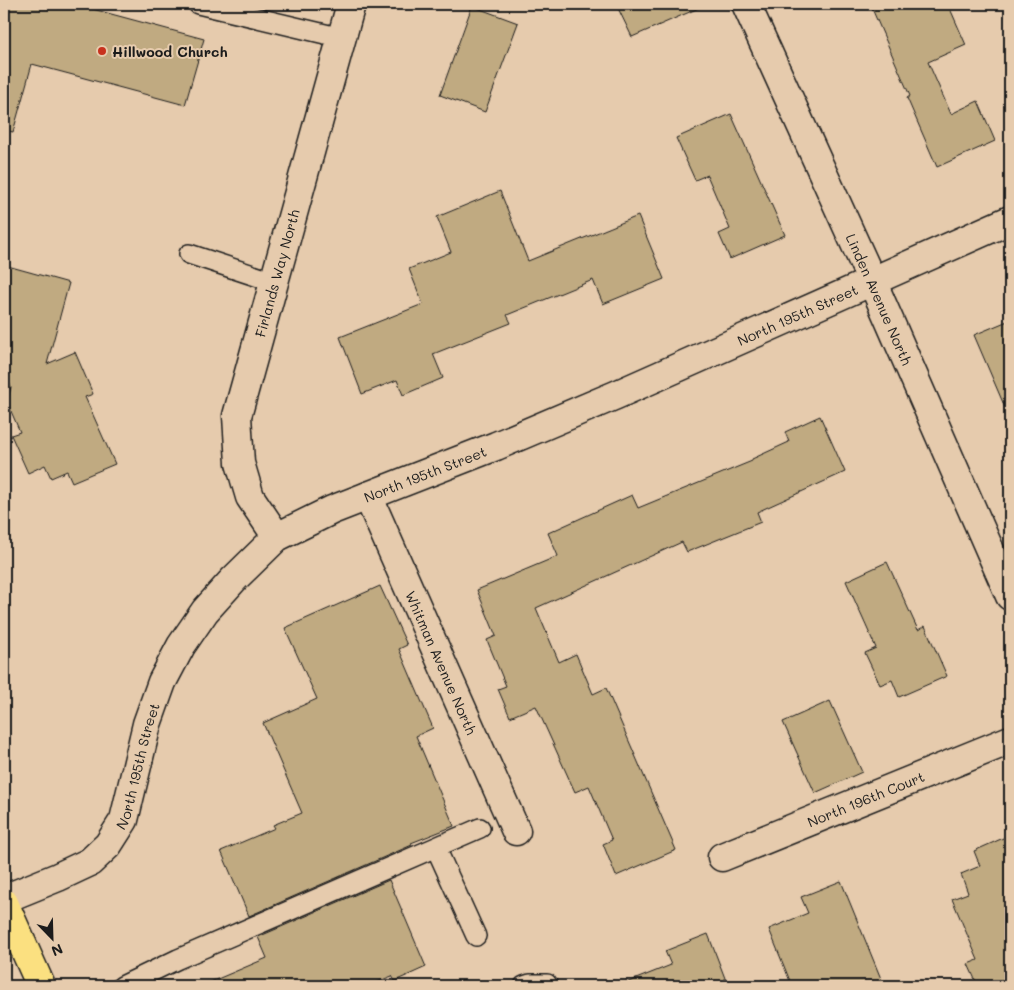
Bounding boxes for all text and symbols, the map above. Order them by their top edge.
place label: Hillwood Church [112,42,228,61]
marker: Hillwood Church [96,45,108,57]
street label: Firlands Way North [250,207,303,339]
street label: Linden Avenue North [842,230,917,368]
street label: North 195th Street [734,279,861,350]
street label: North 195th Street [361,441,489,506]
street label: Whitman Avenue North [401,587,482,738]
street label: North 195th Street [111,700,163,833]
street label: North 196th Court [804,766,927,831]
north arrow [28,912,78,962]
text: N [49,940,66,961]

